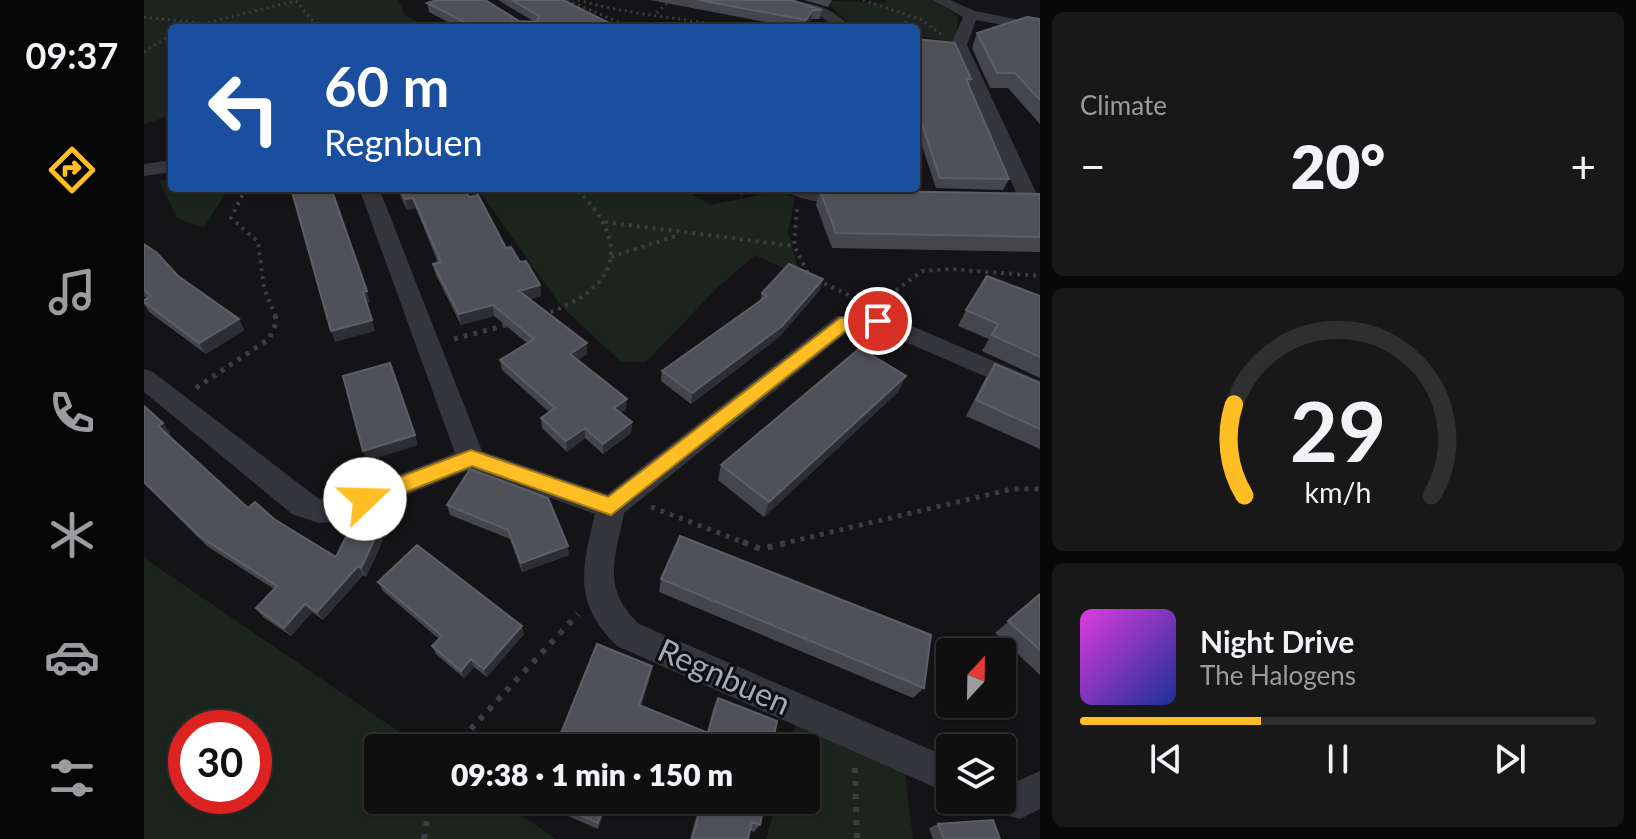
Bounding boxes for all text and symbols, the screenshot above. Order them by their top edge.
text: 09:37 [26,33,118,77]
text: 60 m [324,52,449,119]
icon: left [192,56,296,160]
text: Climate [1080,89,1167,121]
text: Regnbuen [324,120,483,164]
text: 20° [1291,130,1385,202]
text: − [1080,140,1106,192]
text: + [1570,140,1596,192]
icon: directions [44,142,100,198]
icon: music [44,264,100,320]
pin [844,287,912,355]
icon: arrive [856,299,900,343]
text: 29 [1290,379,1386,479]
icon: phone [44,385,100,441]
position arrow [323,457,407,541]
text: km/h [1305,475,1371,509]
icon: climate [44,507,100,563]
text: Night Drive [1200,623,1354,659]
icon: car [44,629,100,685]
street label: Regnbuen [652,629,797,722]
north arrow [936,638,1016,718]
map controls [936,638,1016,814]
text: The Halogens [1200,659,1356,691]
speed limit sign: 30 [168,710,272,814]
button: layers [936,734,1016,814]
icon: previous [1144,737,1188,781]
icon: pause [1316,737,1360,781]
icon: next [1488,737,1532,781]
icon: filters [44,750,100,806]
text: 09:38 · 1 min · 150 m [451,756,733,792]

